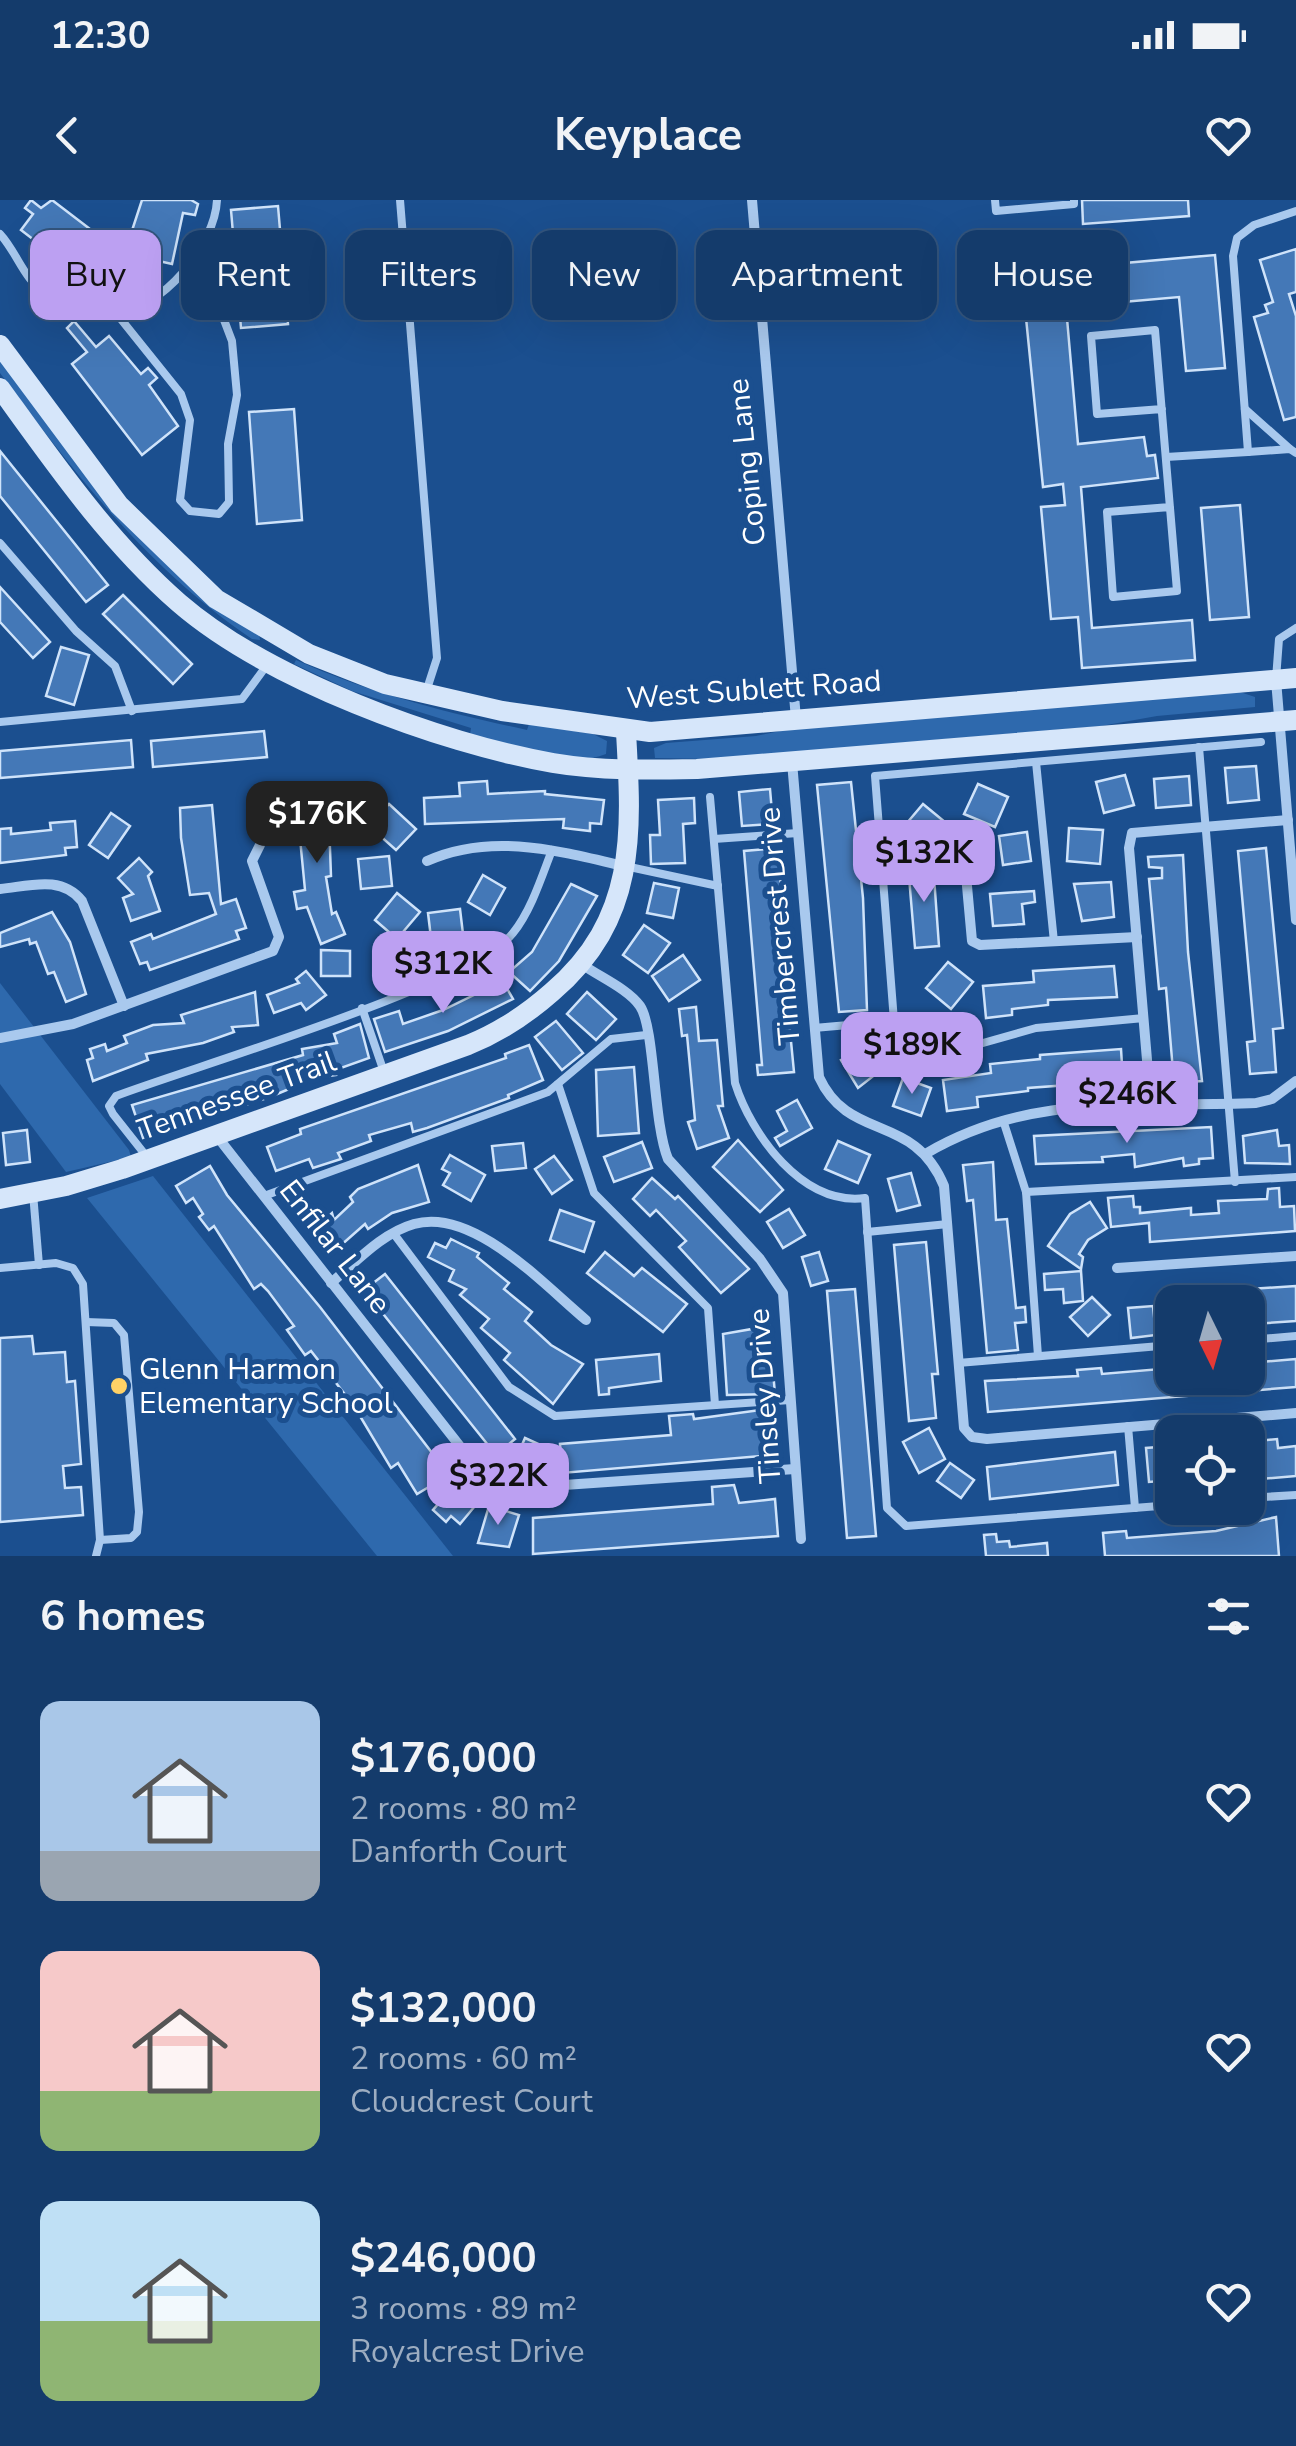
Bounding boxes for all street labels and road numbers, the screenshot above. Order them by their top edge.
street label: Coping Lane [718,376,776,548]
street label: West Sublett Road [625,661,883,719]
street label: Timbercrest Drive [749,805,811,1047]
street label: Tennessee Trail [132,1041,342,1151]
street label: Enfilar Lane [270,1171,400,1323]
street label: Tinsley Drive [738,1307,792,1485]

